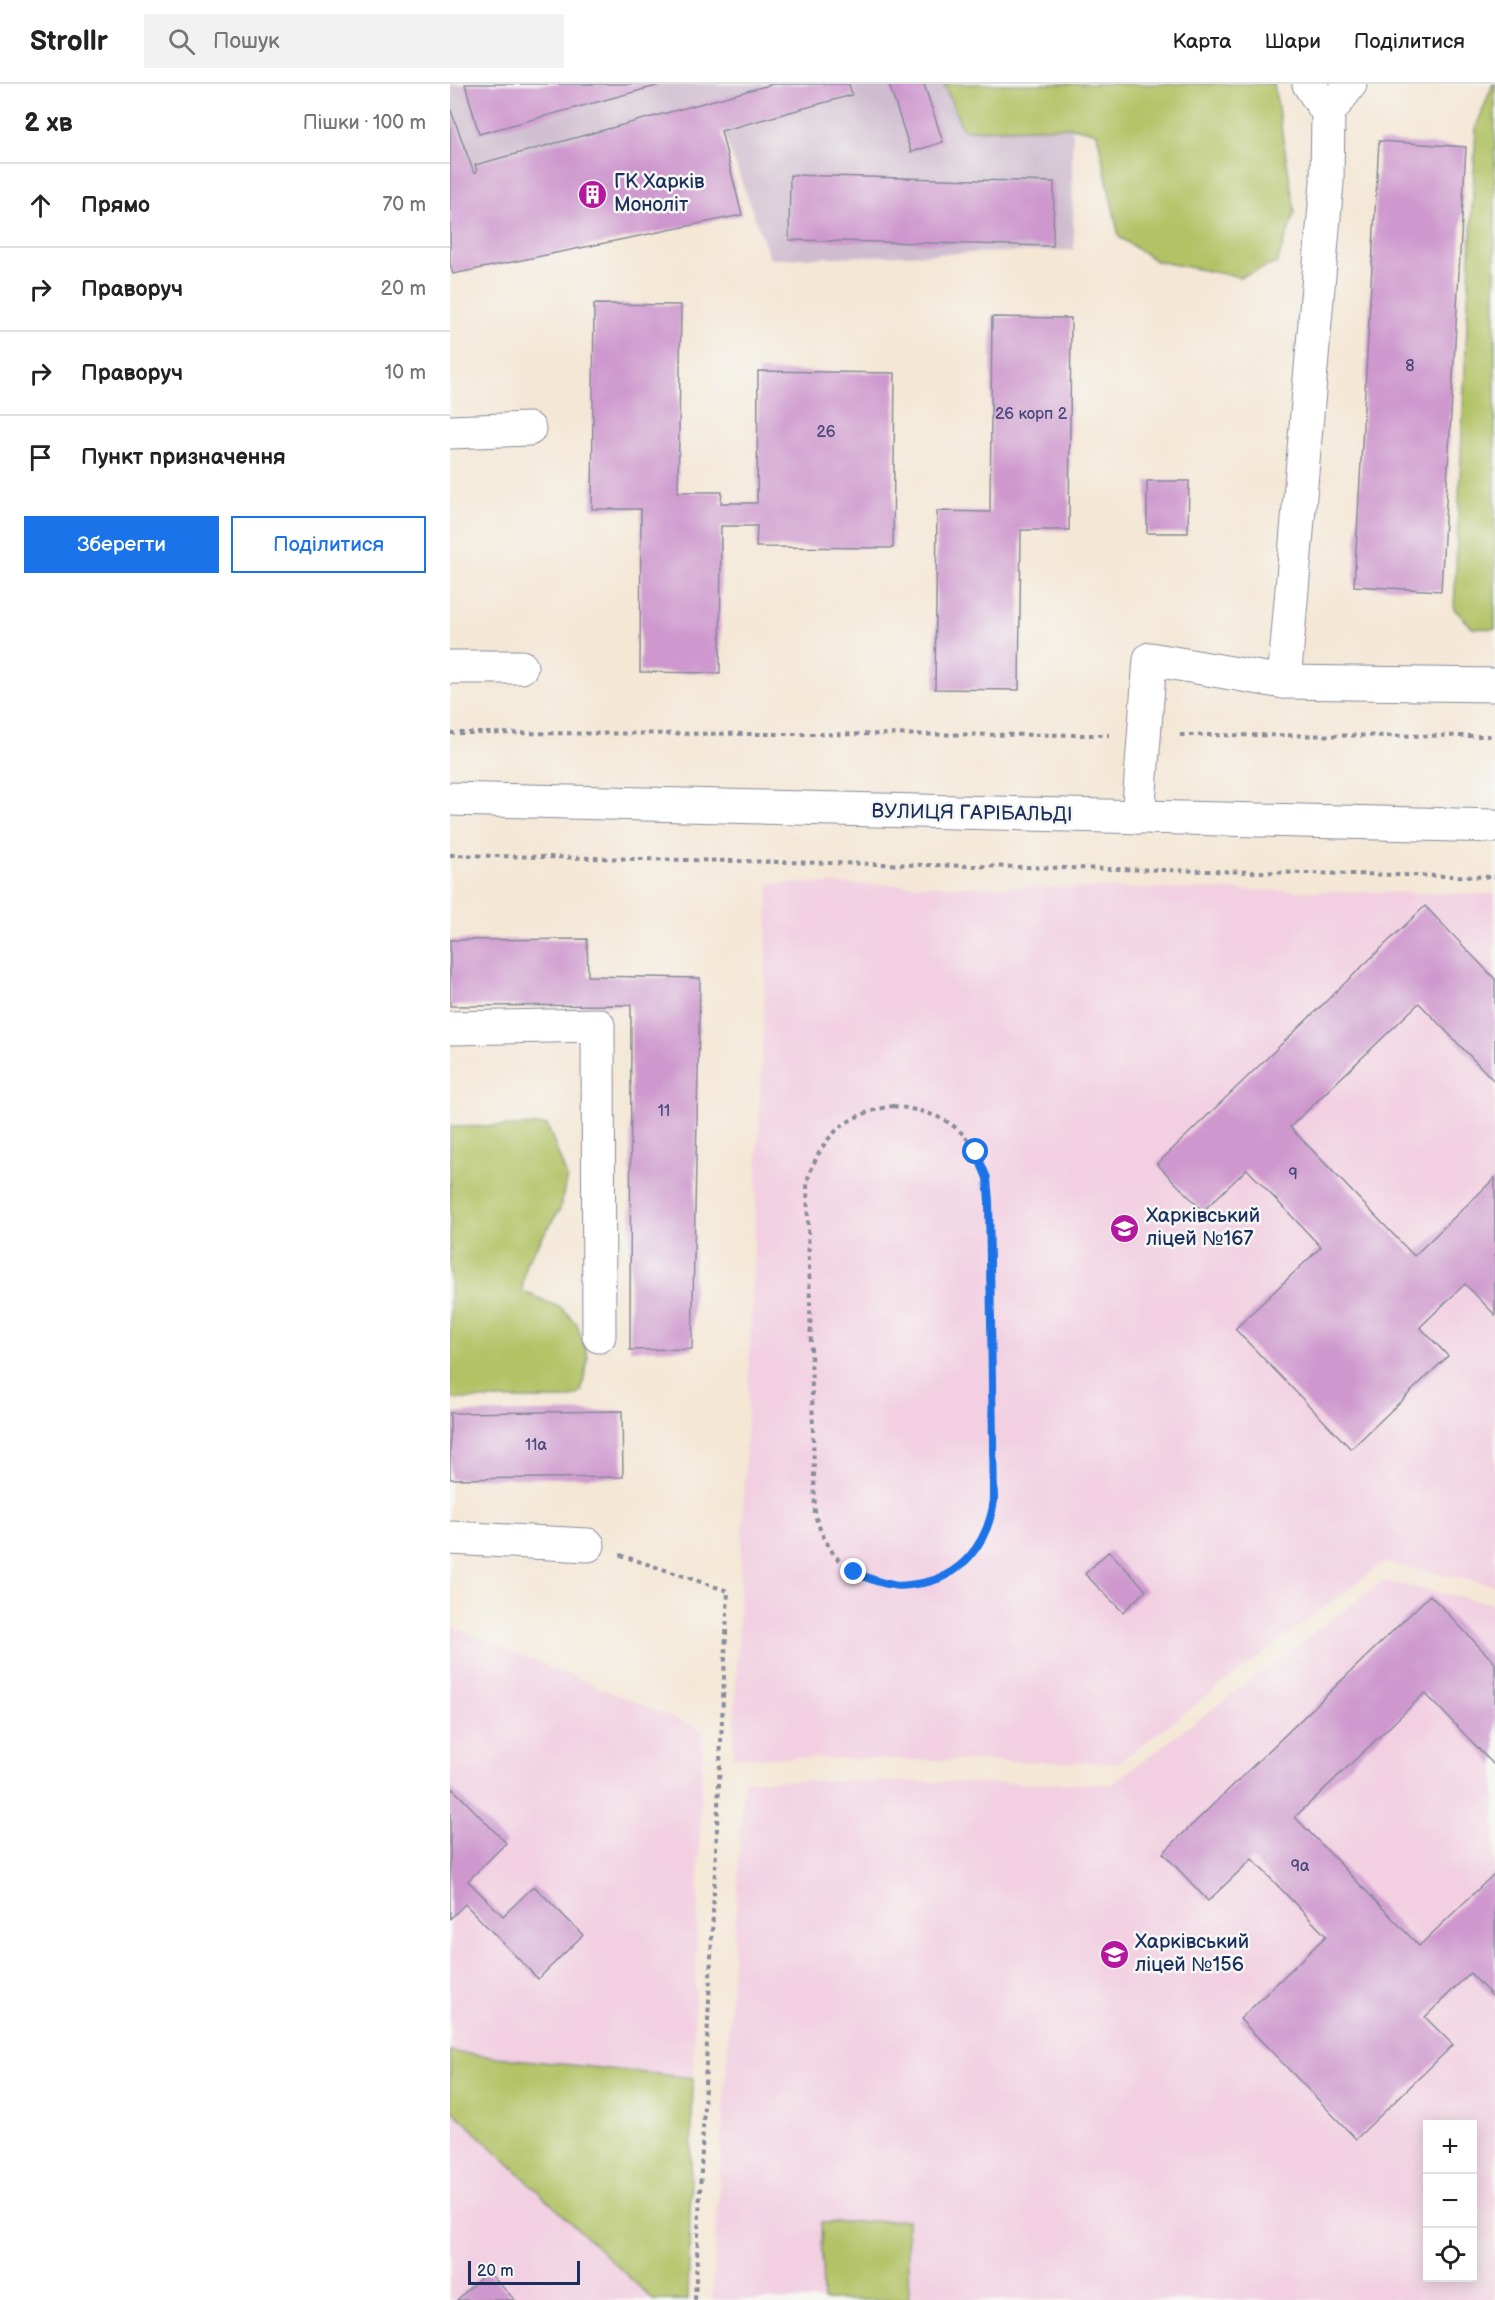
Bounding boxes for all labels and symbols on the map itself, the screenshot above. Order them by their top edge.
place label: ГК Харків Моноліт [614,170,705,217]
building icon: ГК Харків Моноліт [577,178,609,210]
house number: 8 [1405,357,1415,376]
house number: 26 корп 2 [995,405,1068,424]
house number: 26 [816,423,836,442]
street label: ВУЛИЦЯ ГАРІБАЛЬДІ [871,799,1073,827]
house number: 11 [658,1102,670,1121]
route start [962,1138,988,1164]
house number: 9 [1288,1165,1298,1184]
place label: Харківський ліцей №167 [1146,1204,1260,1251]
school or university icon: Харківський ліцей №167 [1109,1212,1141,1244]
house number: 11а [525,1436,547,1455]
route end [840,1558,866,1584]
house number: 9а [1291,1857,1310,1876]
place label: Харківський ліцей №156 [1135,1930,1249,1977]
school or university icon: Харківський ліцей №156 [1098,1938,1130,1970]
scale bar [468,2258,580,2286]

